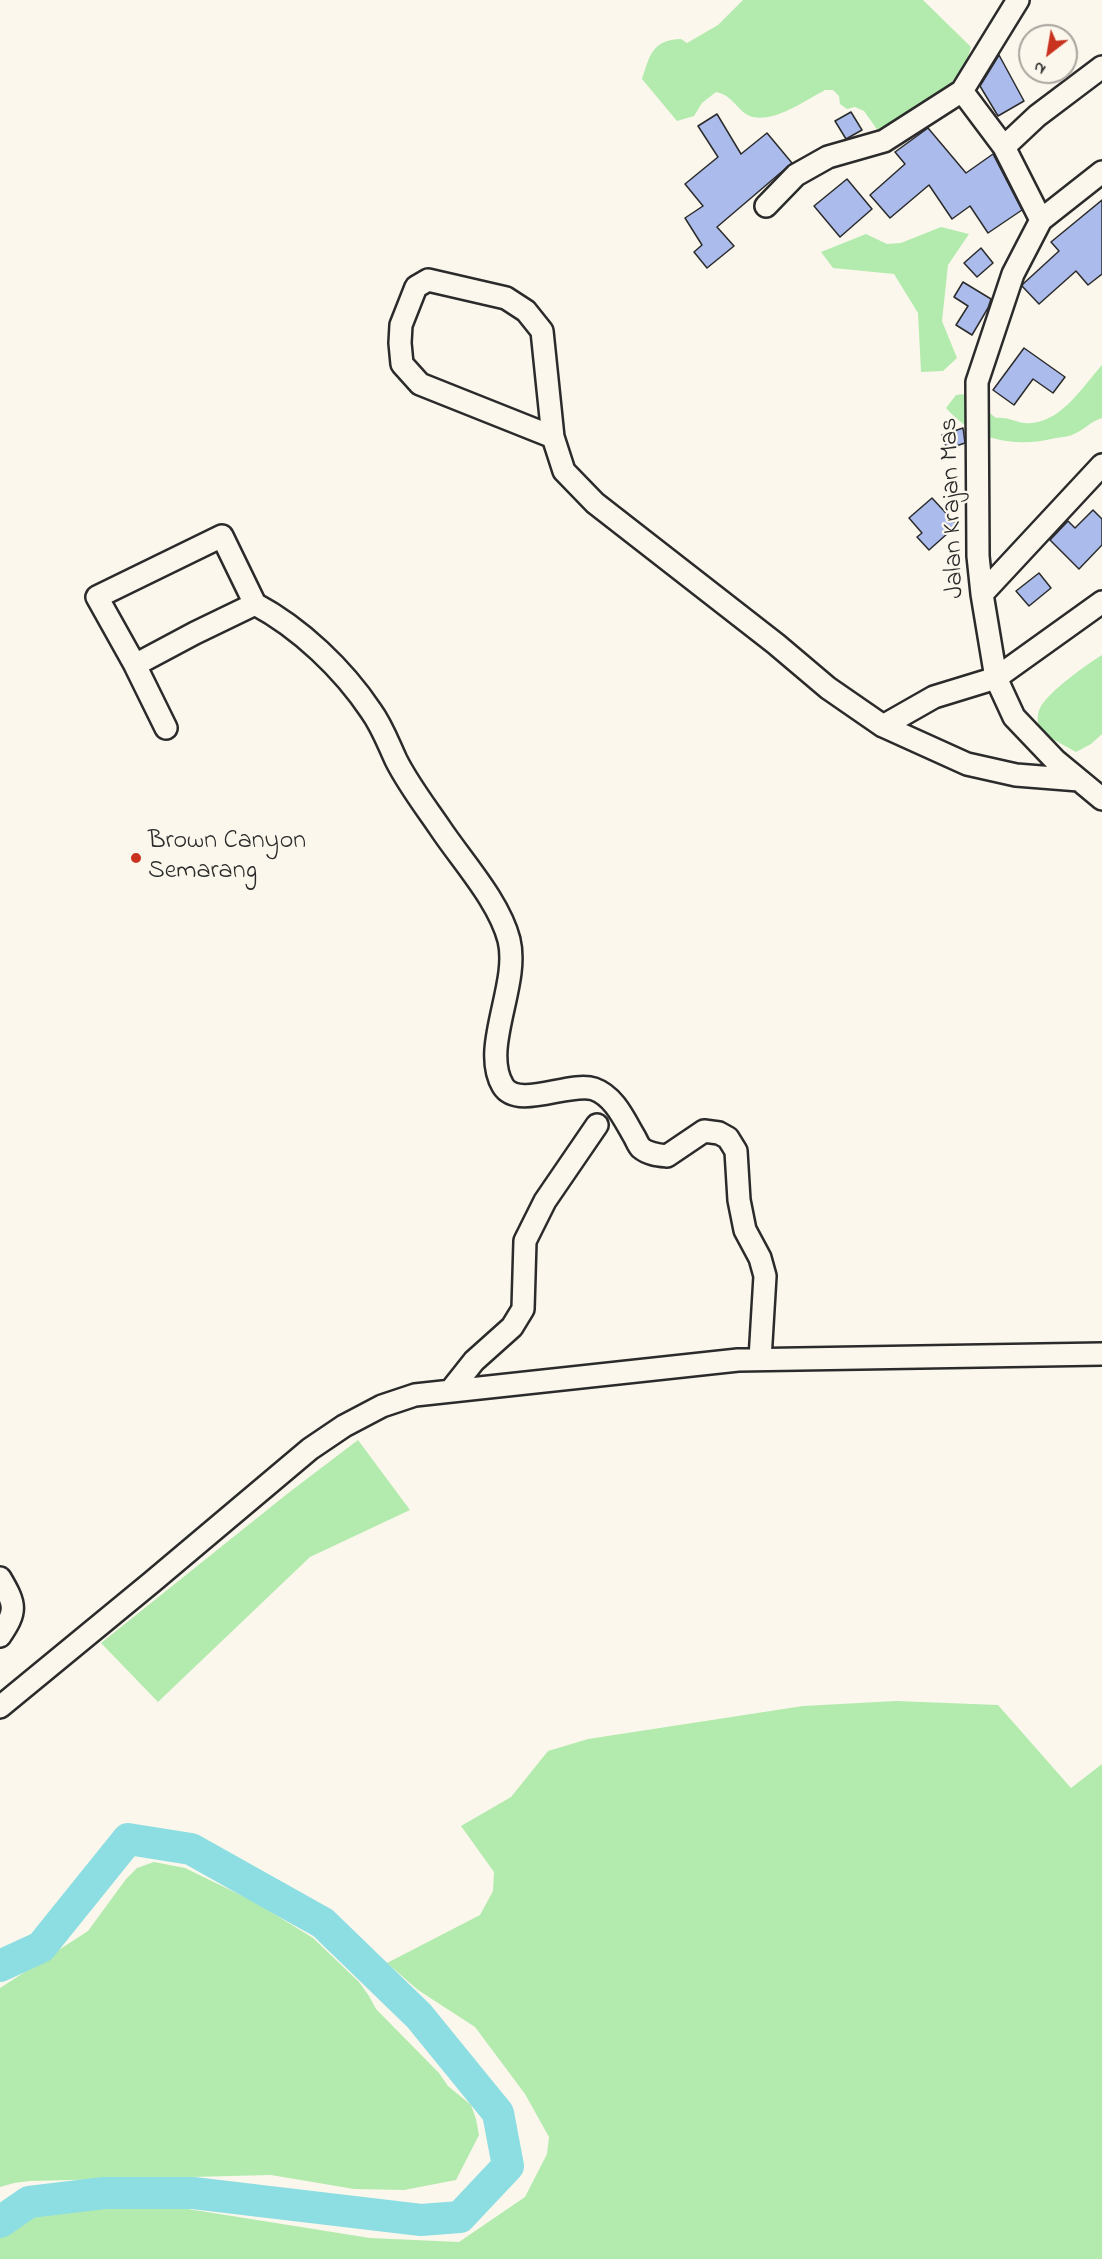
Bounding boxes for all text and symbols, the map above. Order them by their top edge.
north arrow [1018,24,1078,84]
text: N [1029,55,1051,81]
street label: Jalan Krajan Mas [935,417,973,599]
place label: Brown Canyon Semarang [148,827,306,888]
marker: Brown Canyon Semarang [129,851,143,865]

